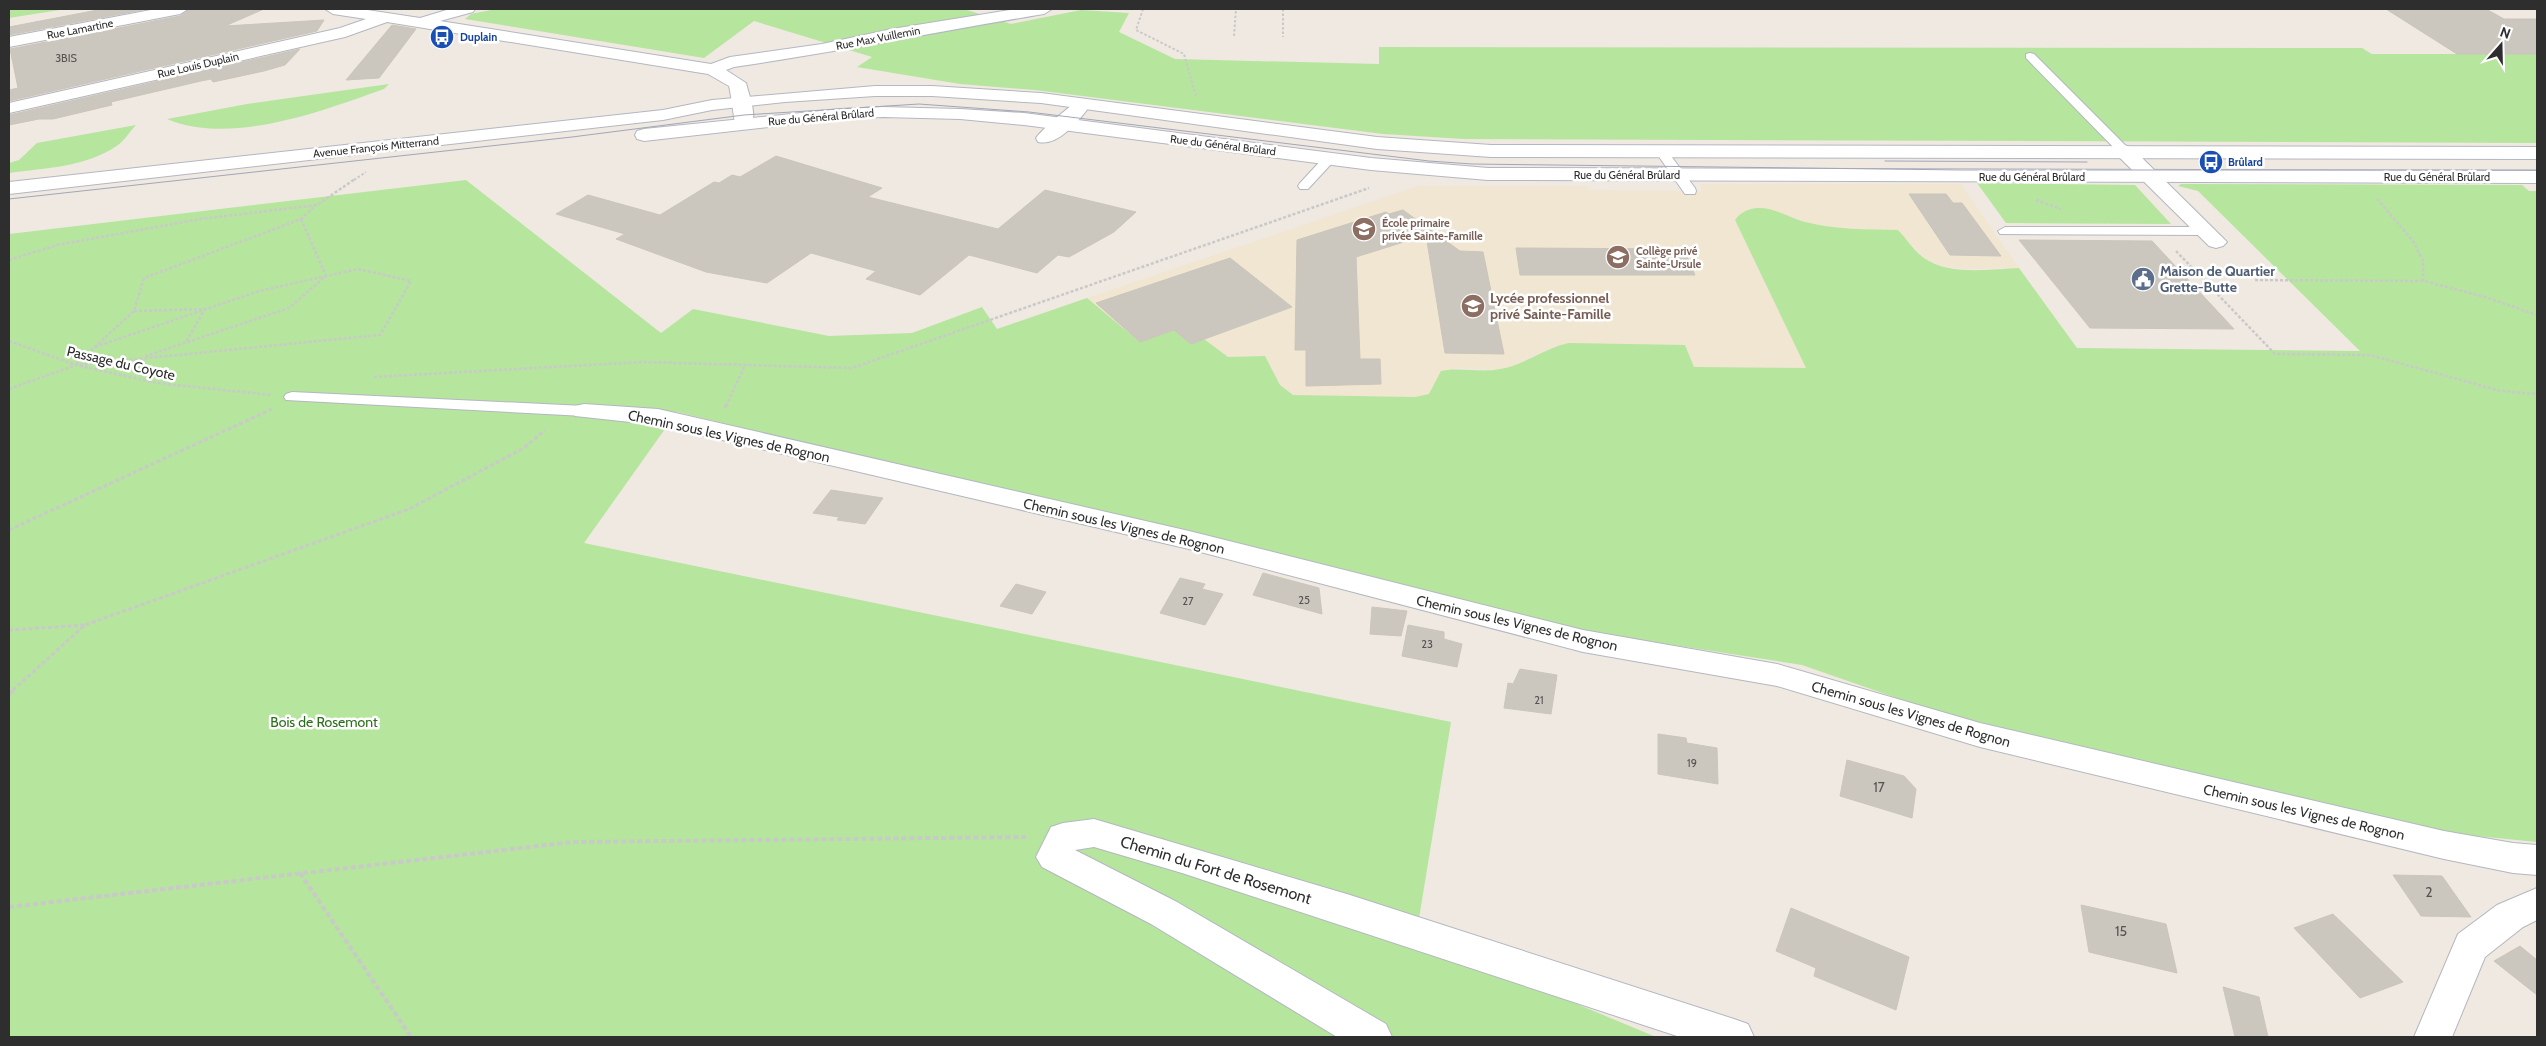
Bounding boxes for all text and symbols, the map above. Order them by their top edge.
street label: Rue Lamartine [46,16,115,42]
north arrow [2476,20,2526,70]
street label: Rue Max Vuillemin [835,23,921,53]
text: N [2498,23,2513,43]
bus stop icon: Duplain [429,24,455,50]
place label: Duplain [460,30,497,44]
street label: Rue Louis Duplain [156,49,240,81]
house number: 3BIS [55,51,77,65]
street label: Rue du Général Brûlard [767,105,875,129]
street label: Rue du Général Brûlard [1169,132,1277,158]
street label: Avenue François Mitterrand [312,133,440,161]
bus stop icon: Brûlard [2198,149,2224,175]
place label: Brûlard [2228,155,2263,169]
street label: Rue du Général Brûlard [1574,168,1680,182]
street label: Rue du Général Brûlard [1979,170,2085,184]
street label: Rue du Général Brûlard [2384,170,2490,184]
school or university icon: École primaire privée Sainte-Famille [1351,216,1377,242]
place label: École primaire privée Sainte-Famille [1382,216,1483,243]
school or university icon: Collège privé Sainte-Ursule [1605,244,1631,270]
place label: Collège privé Sainte-Ursule [1636,244,1701,271]
place label: Maison de Quartier Grette-Butte [2160,262,2275,296]
public building icon: Maison de Quartier Grette-Butte [2130,266,2156,292]
place label: Lycée professionnel privé Sainte-Famille [1490,289,1611,323]
school or university icon: Lycée professionnel privé Sainte-Famille [1460,293,1486,319]
street label: Passage du Coyote [65,342,177,384]
street label: Chemin sous les Vignes de Rognon [626,406,832,466]
street label: Chemin sous les Vignes de Rognon [1022,494,1227,558]
street label: Chemin sous les Vignes de Rognon [1415,591,1620,655]
house number: 25 [1298,593,1310,607]
house number: 27 [1182,594,1194,608]
house number: 23 [1421,637,1433,651]
street label: Chemin sous les Vignes de Rognon [1809,677,2013,751]
house number: 21 [1534,693,1544,707]
park label: Bois de Rosemont [270,713,378,731]
house number: 19 [1687,756,1697,770]
house number: 17 [1873,778,1885,796]
street label: Chemin sous les Vignes de Rognon [2202,780,2407,844]
street label: Chemin du Fort de Rosemont [1118,832,1314,908]
house number: 2 [2425,883,2433,901]
house number: 15 [2115,922,2127,940]

